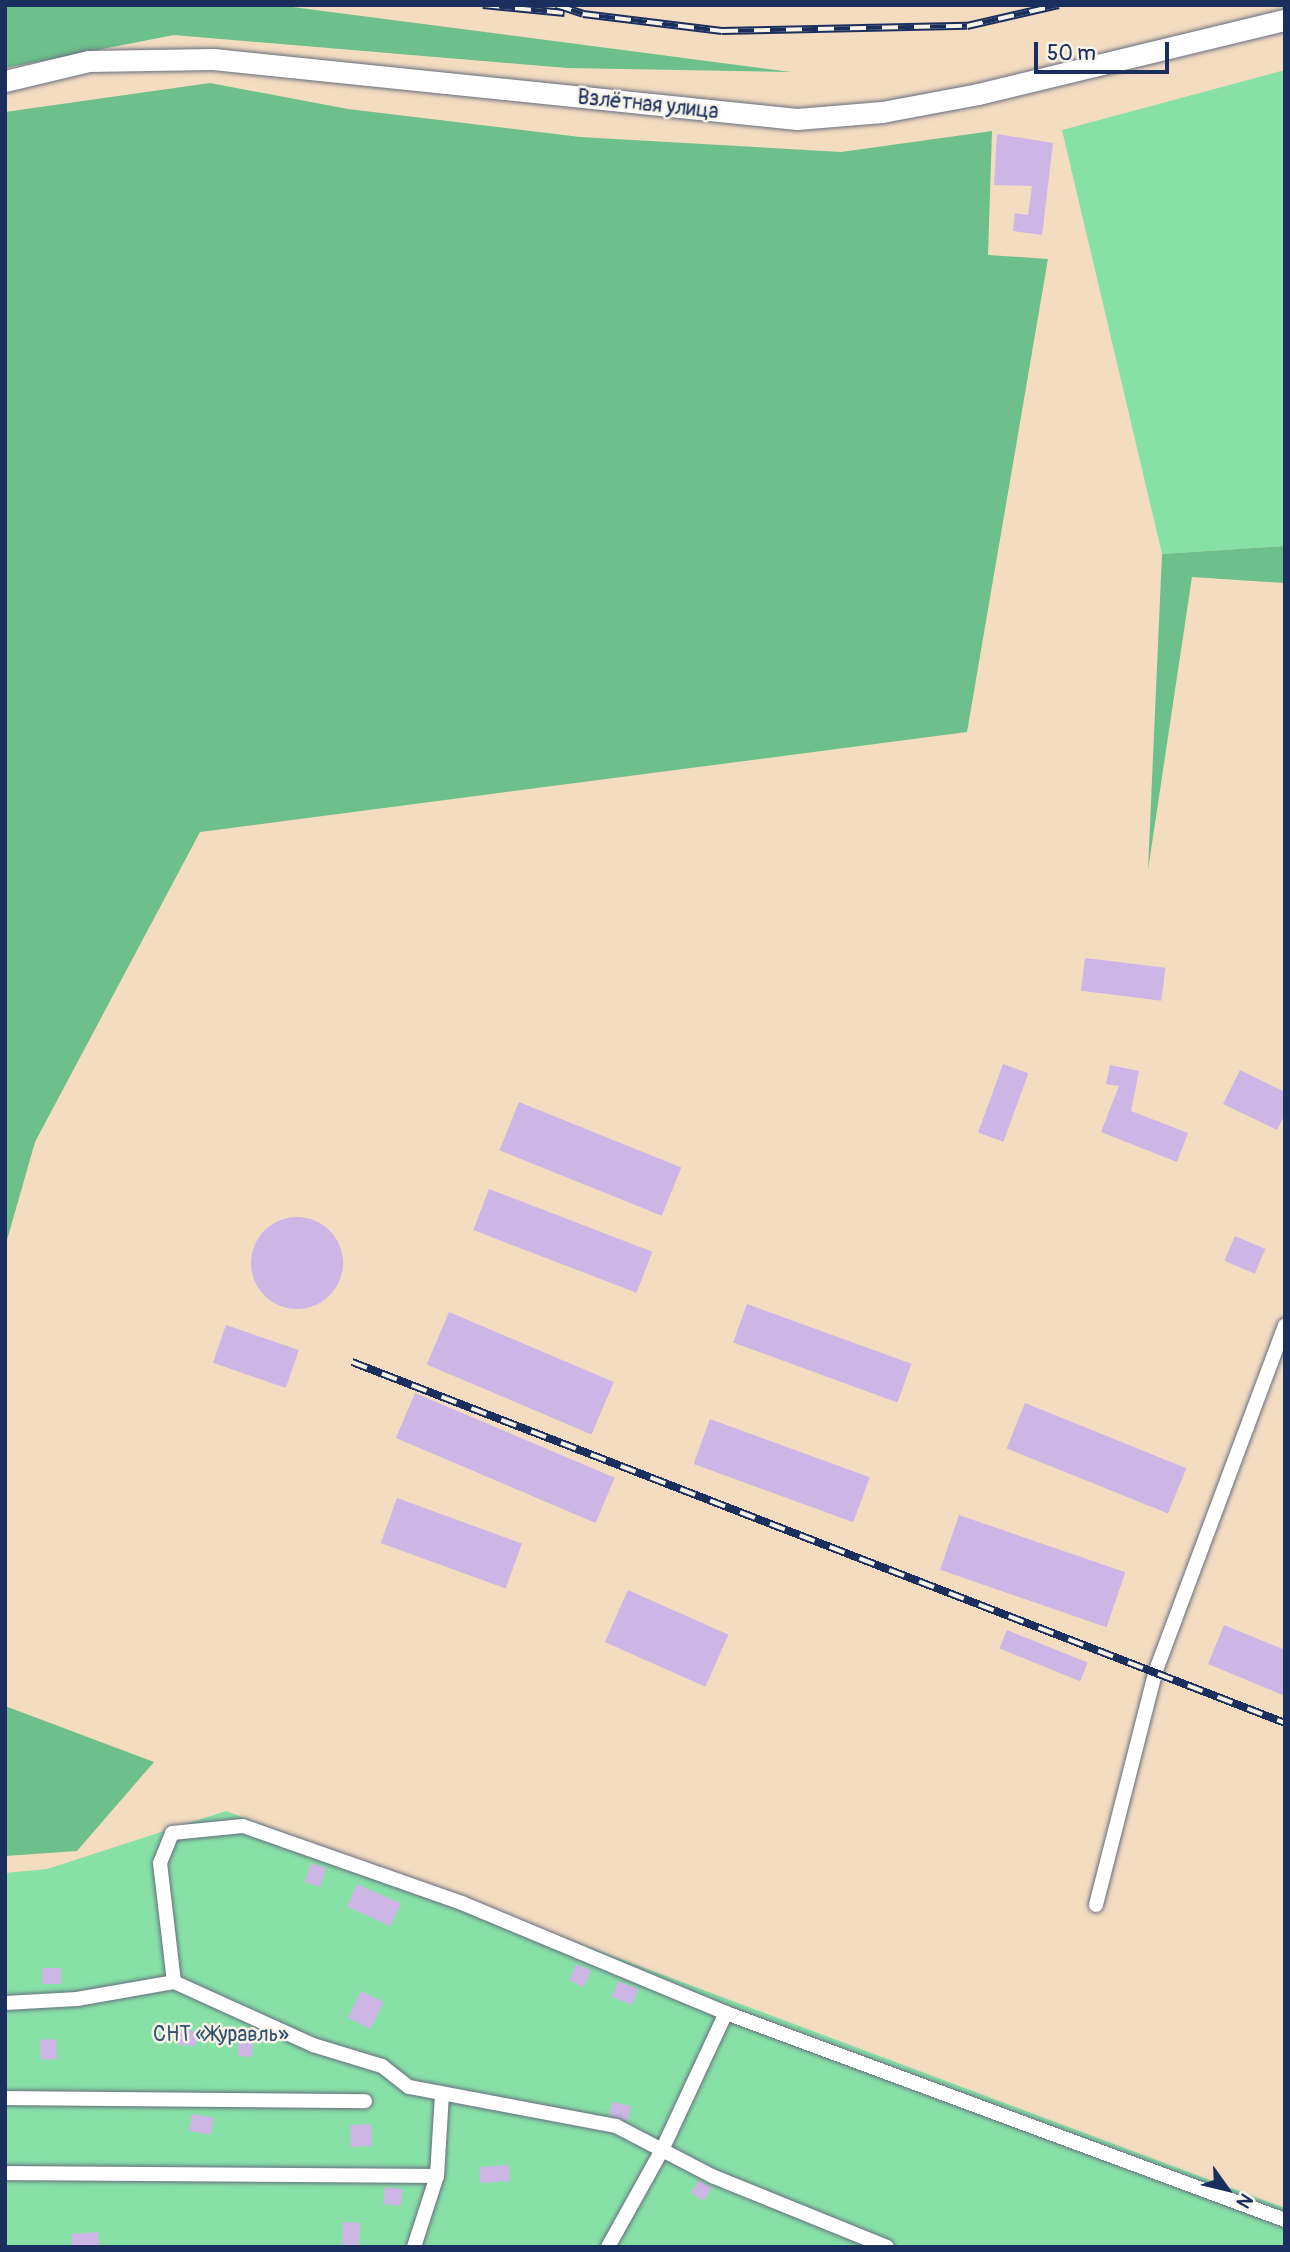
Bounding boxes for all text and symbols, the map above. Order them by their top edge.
scale bar [1038,28,1173,72]
text: 50 m [1047,40,1096,67]
street label: Взлётная улица [576,85,720,125]
park label: СНТ «Журавль» [153,2022,289,2048]
north arrow [1192,2154,1262,2224]
text: N [1231,2189,1258,2213]

